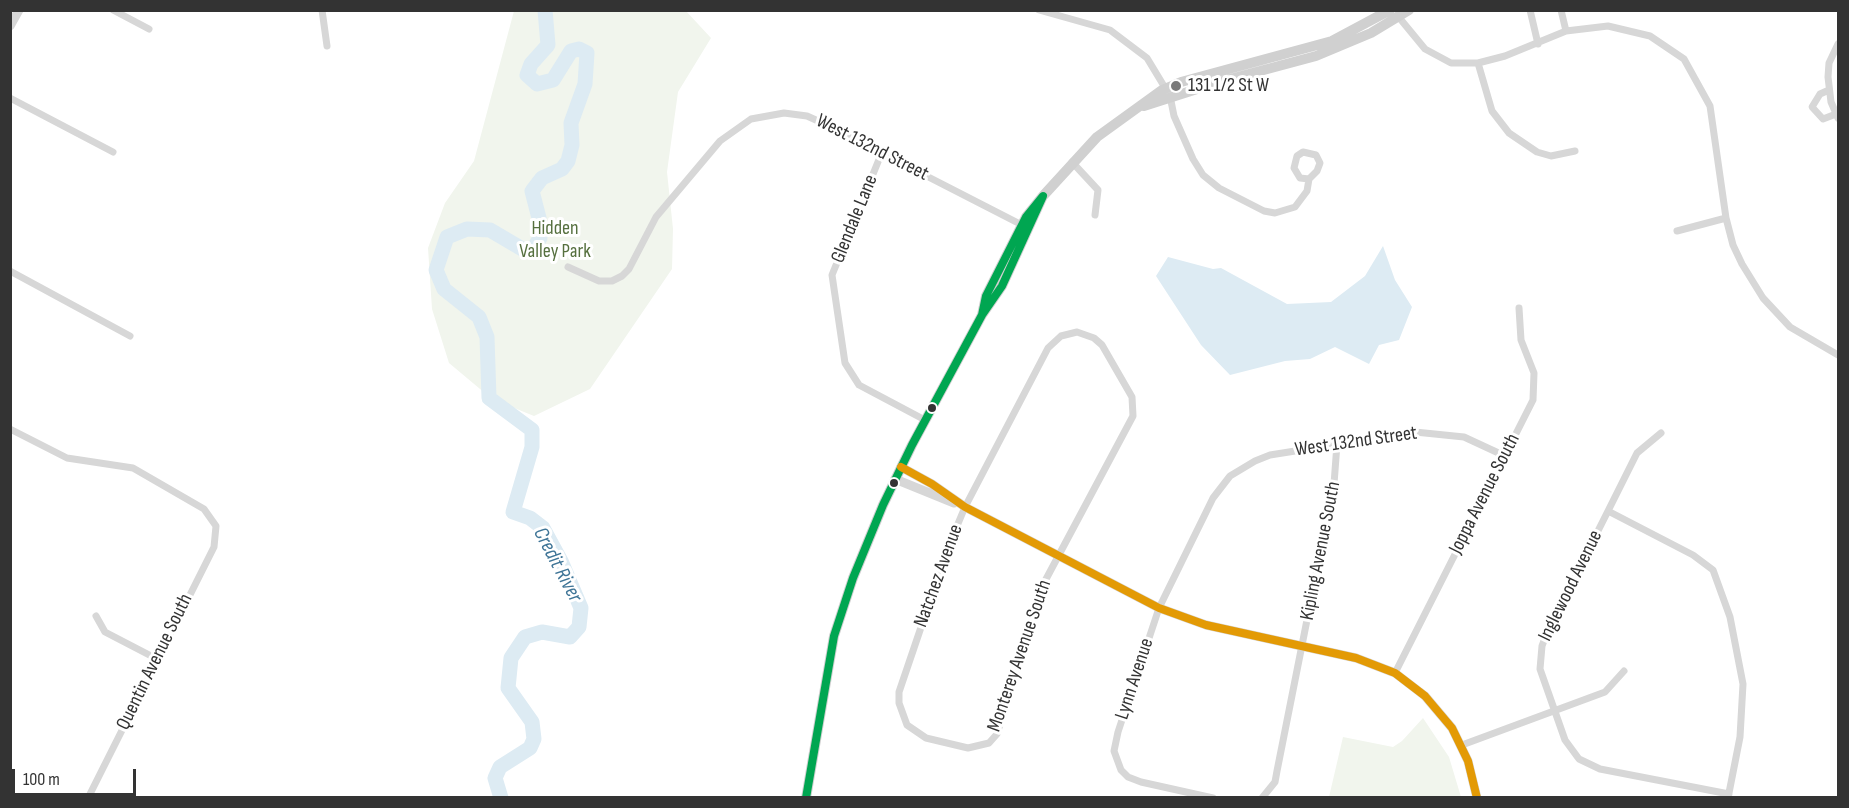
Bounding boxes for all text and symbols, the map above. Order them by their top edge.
place label: 131 1/2 St W [1188,74,1269,98]
marker: 131 1/2 St W [1169,79,1183,93]
street label: West 132nd Street [812,109,932,187]
street label: Glendale Lane [826,171,884,267]
park label: Hidden Valley Park [519,217,591,264]
unlabelled marker [926,402,938,414]
street label: West 132nd Street [1293,422,1419,462]
street label: Joppa Avenue South [1444,430,1526,558]
unlabelled marker [888,477,900,489]
street label: Kipling Avenue South [1296,480,1346,622]
street label: Natchez Avenue [909,521,969,631]
water label: Credit River [527,523,587,607]
street label: Inglewood Avenue [1534,527,1608,645]
street label: Monterey Avenue South [983,577,1057,735]
street label: Quentin Avenue South [112,590,198,734]
street label: Lynn Avenue [1111,635,1159,723]
scale bar [15,757,140,795]
text: 100 m [23,769,60,790]

